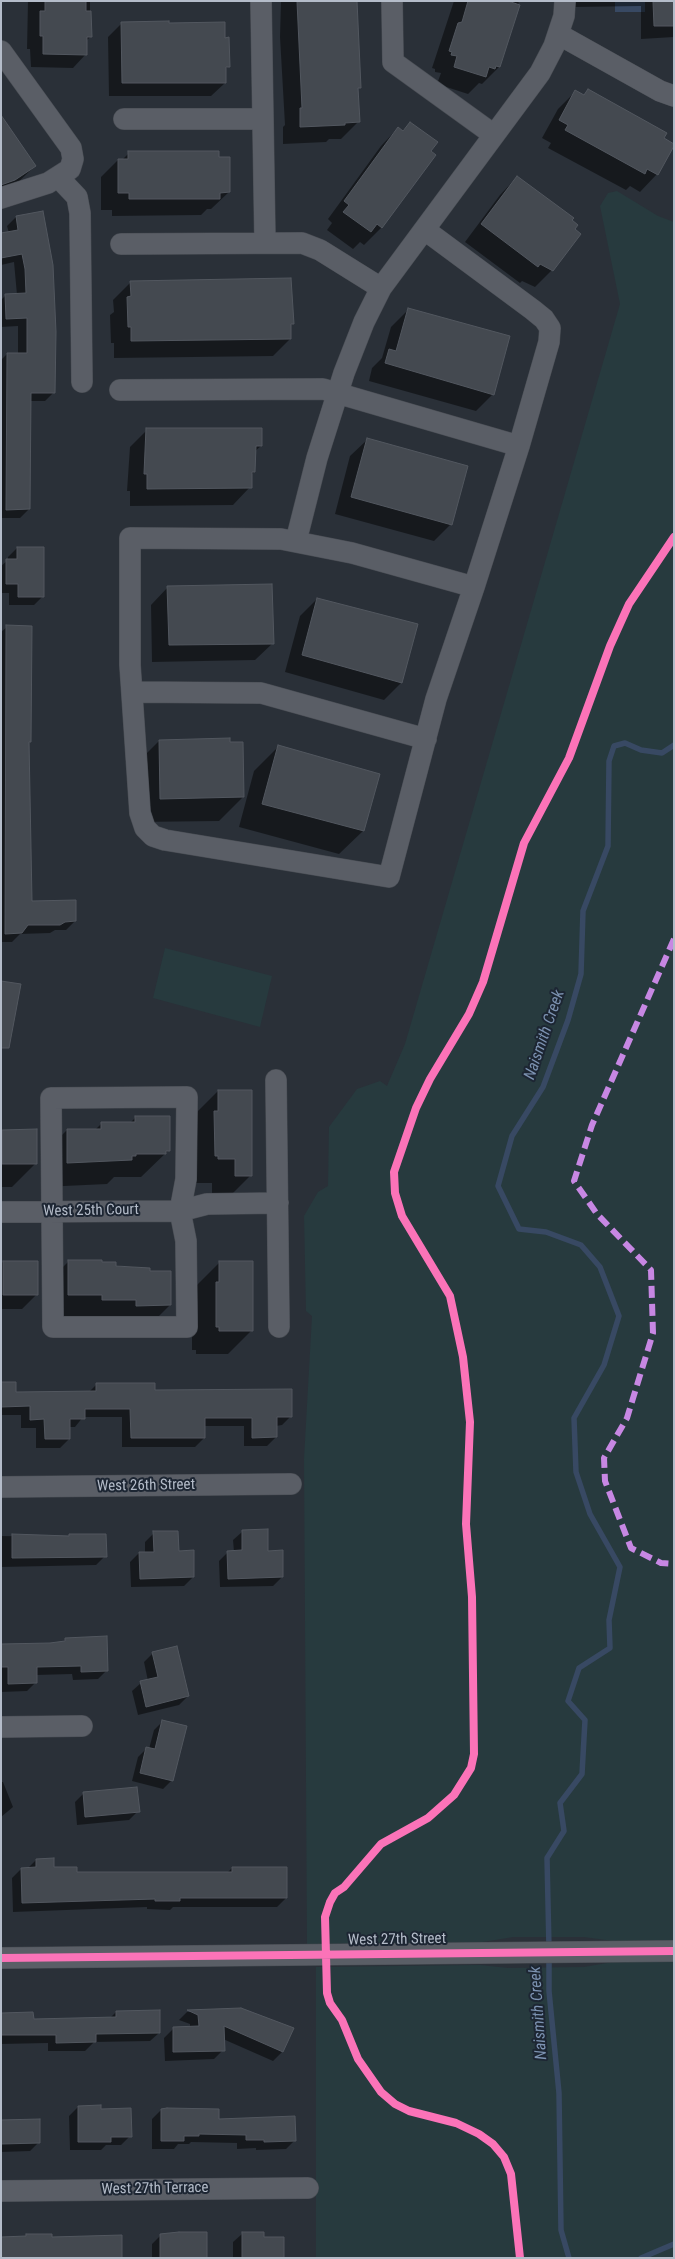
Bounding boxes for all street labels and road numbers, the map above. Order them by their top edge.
street label: West 25th Court [43,1201,139,1221]
street label: West 26th Street [97,1476,195,1496]
street label: West 27th Street [348,1930,446,1950]
street label: West 27th Terrace [101,2179,209,2199]

